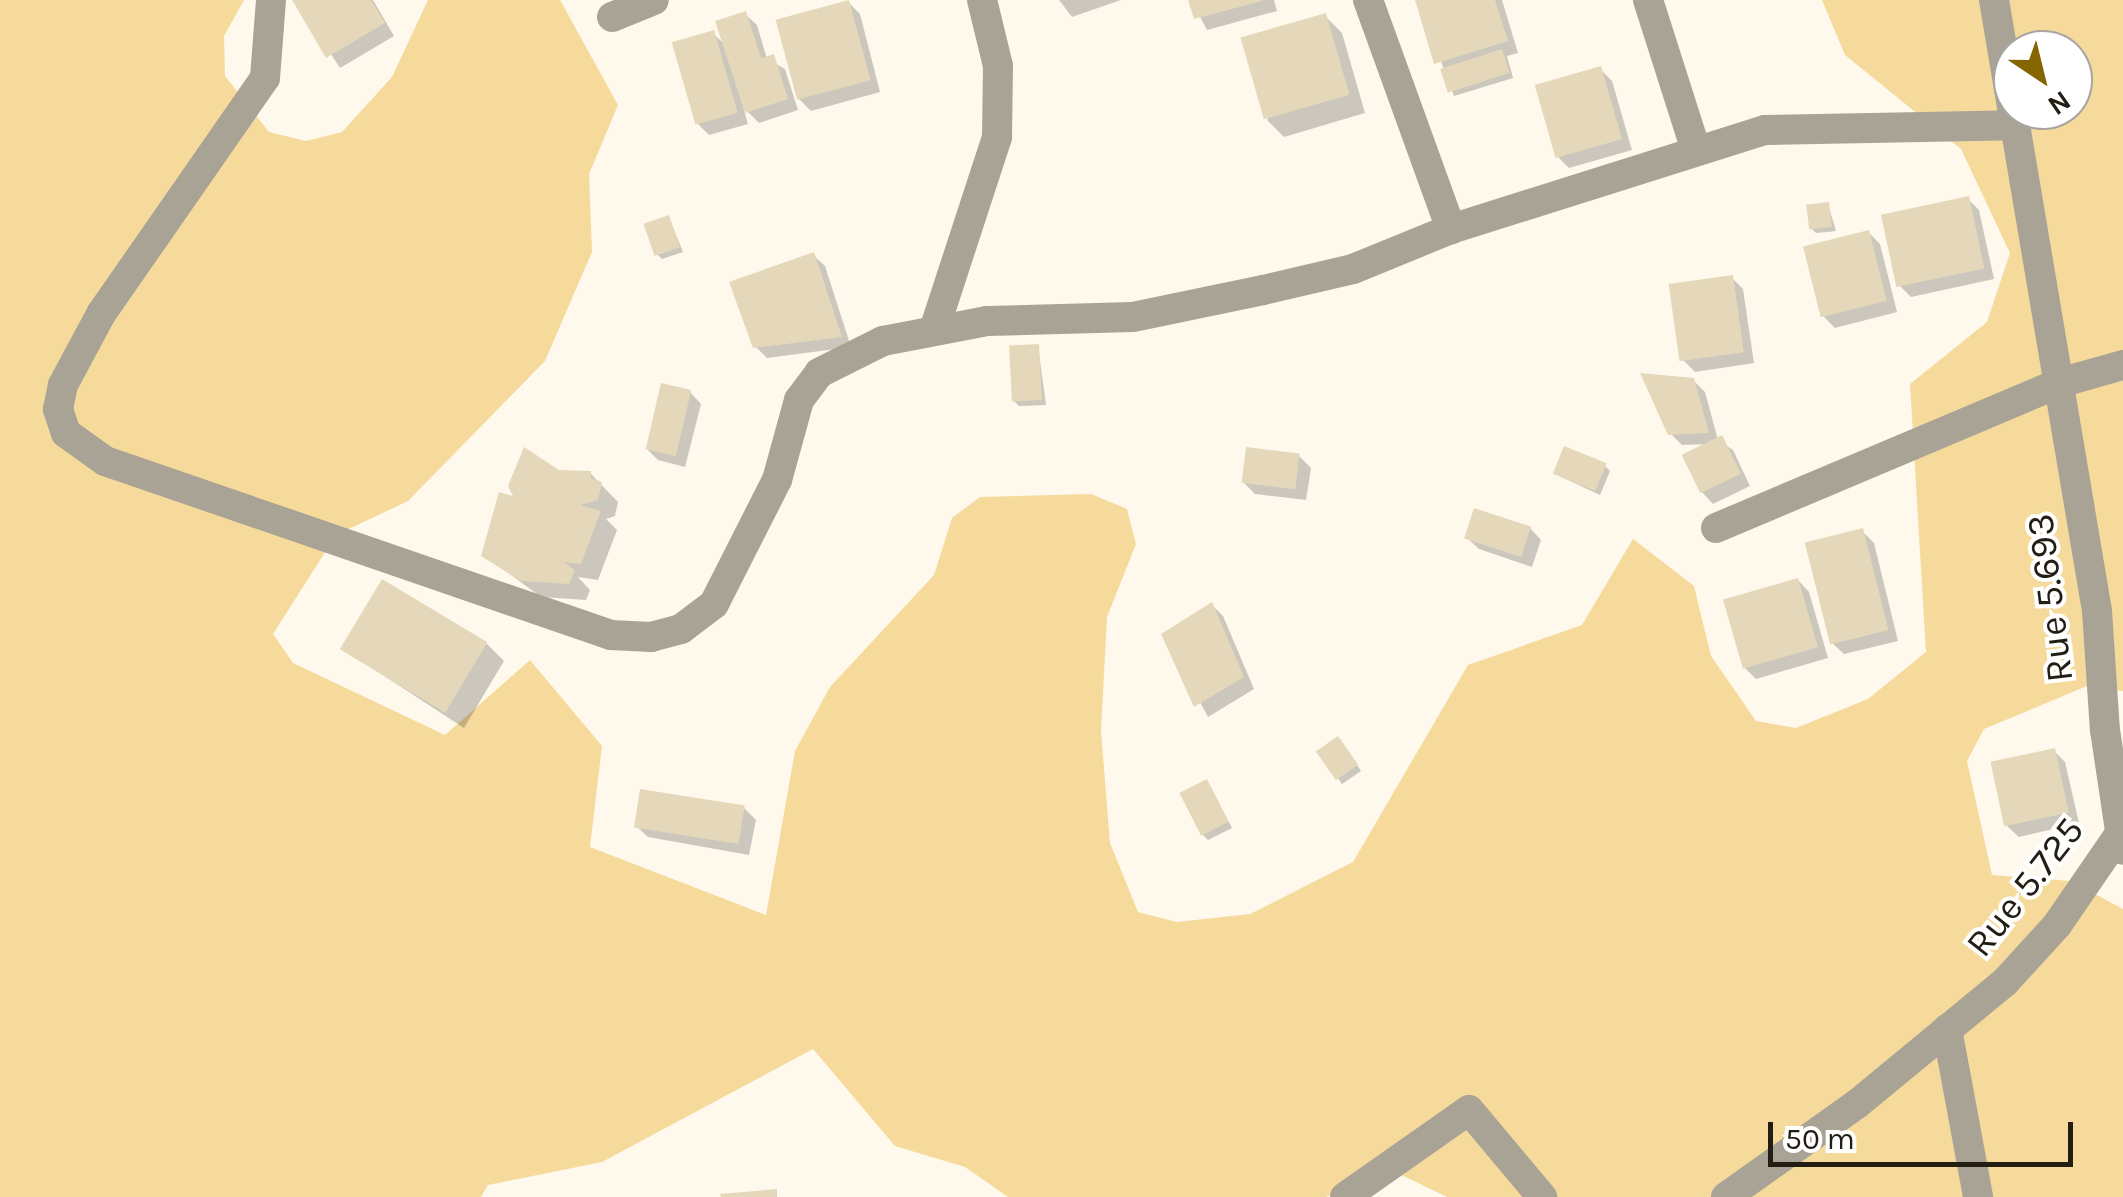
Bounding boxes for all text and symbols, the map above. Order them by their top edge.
north arrow [1993,30,2093,130]
text: N [2042,84,2077,123]
street label: Rue 5.693 [2017,511,2083,685]
street label: Rue 5.725 [1956,808,2094,966]
scale bar [1773,1102,2078,1164]
text: 50 m [1785,1121,1855,1157]

